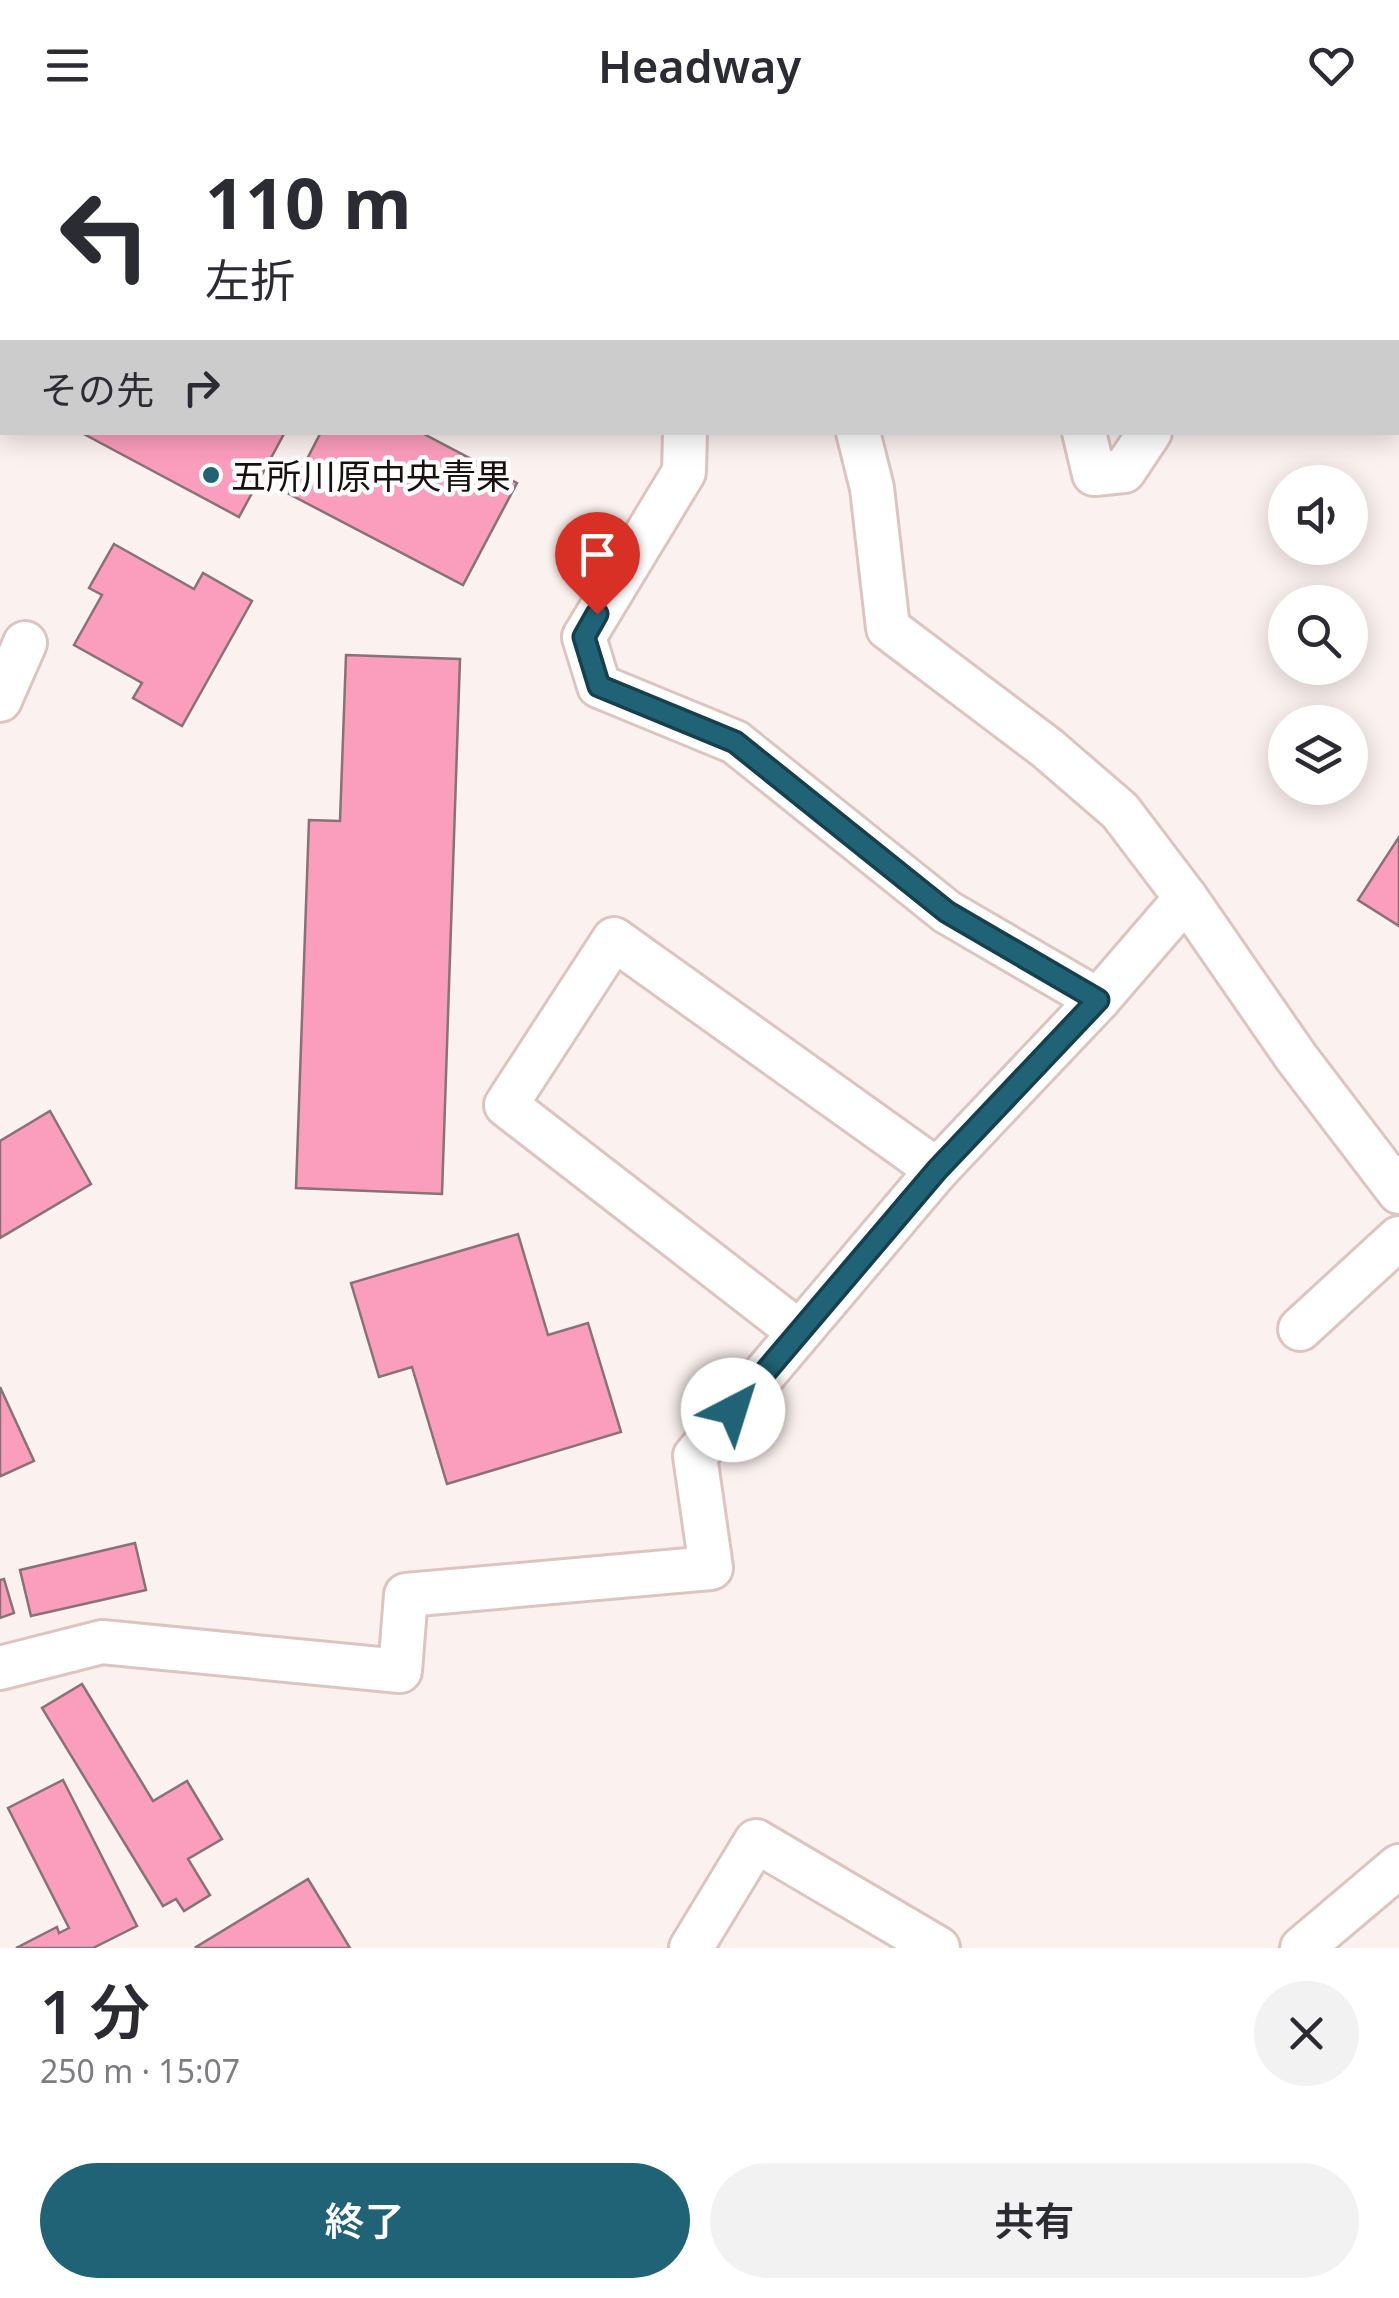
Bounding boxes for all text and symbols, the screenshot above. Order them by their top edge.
text: Headway [598,35,801,96]
icon: menu [40,38,95,93]
icon: heart [1304,38,1359,93]
text: 110 m [205,154,412,250]
icon: left [40,170,170,300]
text: 左折 [205,249,295,310]
icon: right [174,360,229,415]
text: その先 [40,363,154,415]
place label: 五所川原中央青果 [231,452,511,499]
marker: 五所川原中央青果 [200,464,222,486]
map controls [1268,465,1368,805]
button: sound [1268,465,1368,565]
pin [555,512,640,615]
icon: arrive [570,527,625,582]
button: search [1268,585,1368,685]
button: layers [1268,705,1368,805]
position arrow [681,1358,785,1462]
text: 1 分 [40,1970,150,2052]
button: close [1254,1981,1359,2086]
text: 250 m · 15:07 [40,2049,240,2092]
button: 終了 [40,2163,690,2278]
button: 共有 [710,2163,1359,2278]

